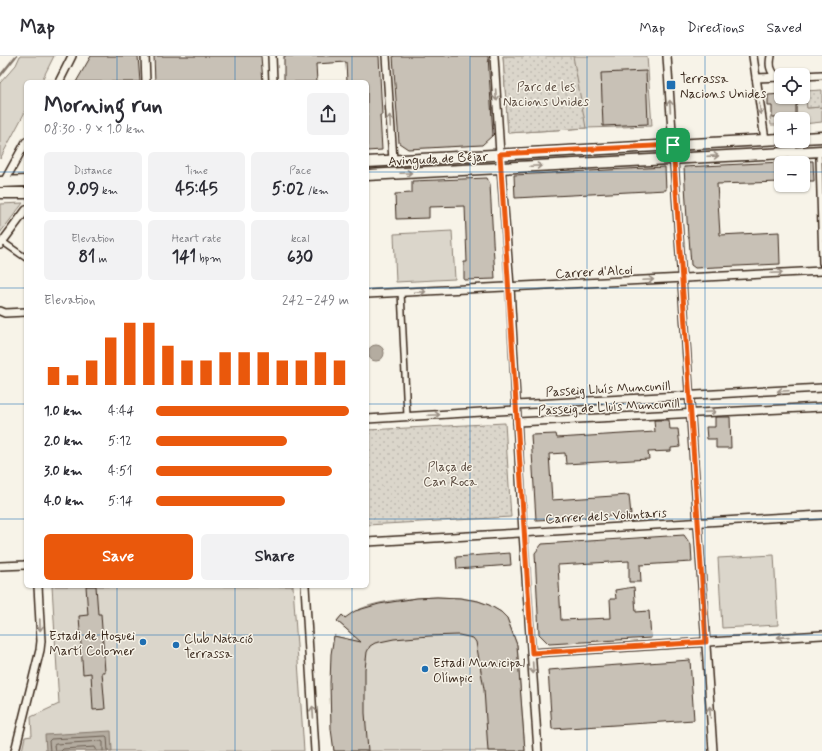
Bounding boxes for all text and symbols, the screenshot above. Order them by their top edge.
text: Map [20,15,55,40]
text: Map [639,19,665,37]
text: Directions [687,19,745,37]
text: Saved [767,19,802,37]
map controls [774,68,810,192]
button: locate [774,68,810,104]
place label: Terrassa Nacions Unides [680,71,766,103]
park label: Parc de les Nacions Unides [503,79,589,111]
marker: Terrassa Nacions Unides [665,79,677,91]
one-way arrow [493,88,500,101]
text: Morning run [44,92,163,120]
button: share [307,93,349,135]
one-way arrow [667,100,674,113]
one-way arrow [756,102,764,115]
button: + [774,112,810,148]
one-way arrow [387,115,394,128]
text: 08:30 · 9 × 1.0 km [44,121,145,138]
pin [656,128,690,162]
icon: arrive [662,134,684,156]
street label: Avinguda de Béjar [388,148,489,172]
one-way arrow [706,152,719,160]
button: − [774,156,810,192]
one-way arrow [529,162,542,169]
text: Distance [73,164,112,178]
text: Time [185,164,208,178]
text: Pace [289,164,311,178]
one-way arrow [399,169,412,176]
text: 9.09 [68,178,99,200]
text: 45:45 [175,178,218,200]
text: 5:02 [272,178,305,200]
text: km [99,184,118,198]
text: /km [305,184,329,198]
text: Elevation [71,232,114,246]
text: Heart rate [172,232,221,246]
text: kcal [291,232,309,246]
text: 81 [79,246,95,268]
text: 141 [172,246,196,268]
text: 630 [287,246,313,268]
text: m [95,252,107,266]
text: bpm [196,252,221,266]
street label: Carrer d'Alcoi [555,262,633,283]
one-way arrow [770,269,783,276]
one-way arrow [641,276,654,283]
one-way arrow [413,288,426,295]
text: Elevation [44,292,95,309]
text: 242–249 m [282,292,349,309]
street label: Passeig Lluís Muncunill [545,378,671,401]
one-way arrow [777,387,790,394]
street label: Passeig de Lluís Muncunill [538,395,680,420]
text: 1.0 km [44,403,82,420]
text: 4:44 [108,403,135,420]
one-way arrow [703,409,716,416]
one-way arrow [427,411,440,418]
text: 2.0 km [44,433,83,450]
text: 5:12 [108,433,132,450]
park label: Plaça de Can Roca [423,459,477,491]
text: 3.0 km [44,463,82,480]
text: 4:51 [108,463,132,480]
text: 4.0 km [44,493,84,510]
text: 5:14 [108,493,133,510]
street label: Carrer dels Voluntaris [545,505,668,528]
button: Save [44,534,193,580]
button: Share [201,534,349,580]
one-way arrow [36,618,44,631]
place label: Estadi de Hoquei Martí Colomer [49,628,136,660]
place label: Club Natació Terrassa [184,631,254,663]
one-way arrow [777,634,790,641]
marker: Estadi de Hoquei Martí Colomer [138,637,148,647]
marker: Club Natació Terrassa [171,640,181,650]
place label: Estadi Municipal Olímpic [433,655,525,687]
one-way arrow [529,661,536,674]
marker: Estadi Municipal Olímpic [420,664,430,674]
one-way arrow [309,706,316,719]
one-way arrow [707,706,714,719]

